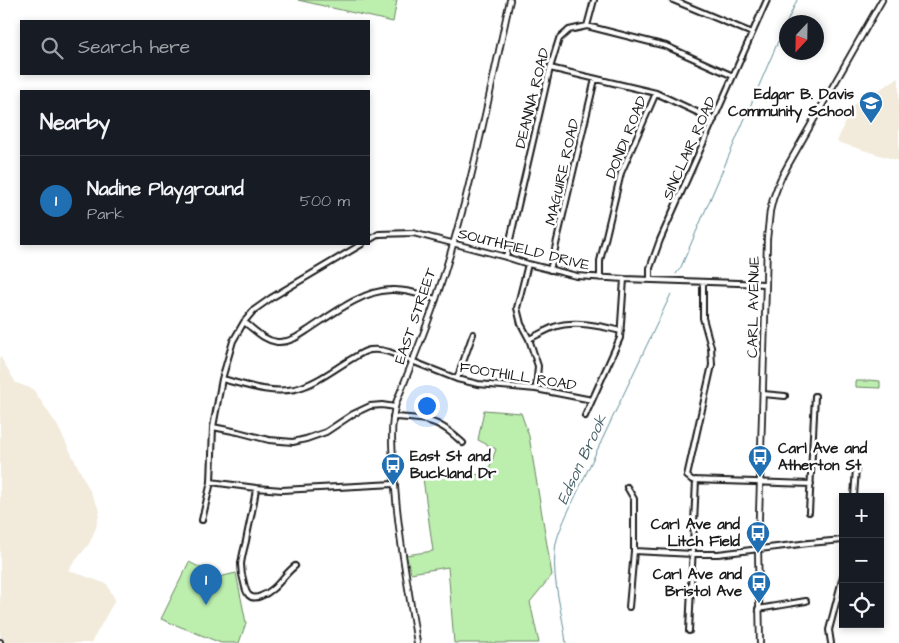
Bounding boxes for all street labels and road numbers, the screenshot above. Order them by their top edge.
street label: DEANNA ROAD [510,45,555,150]
street label: DONDI ROAD [600,93,653,182]
street label: SINCLAIR ROAD [657,93,722,203]
street label: MAGUIRE ROAD [540,117,585,227]
street label: SOUTHFIELD DRIVE [456,223,592,276]
street label: CARL AVENUE [742,256,765,358]
street label: EAST STREET [389,265,442,367]
street label: FOOTHILL ROAD [458,357,578,396]

